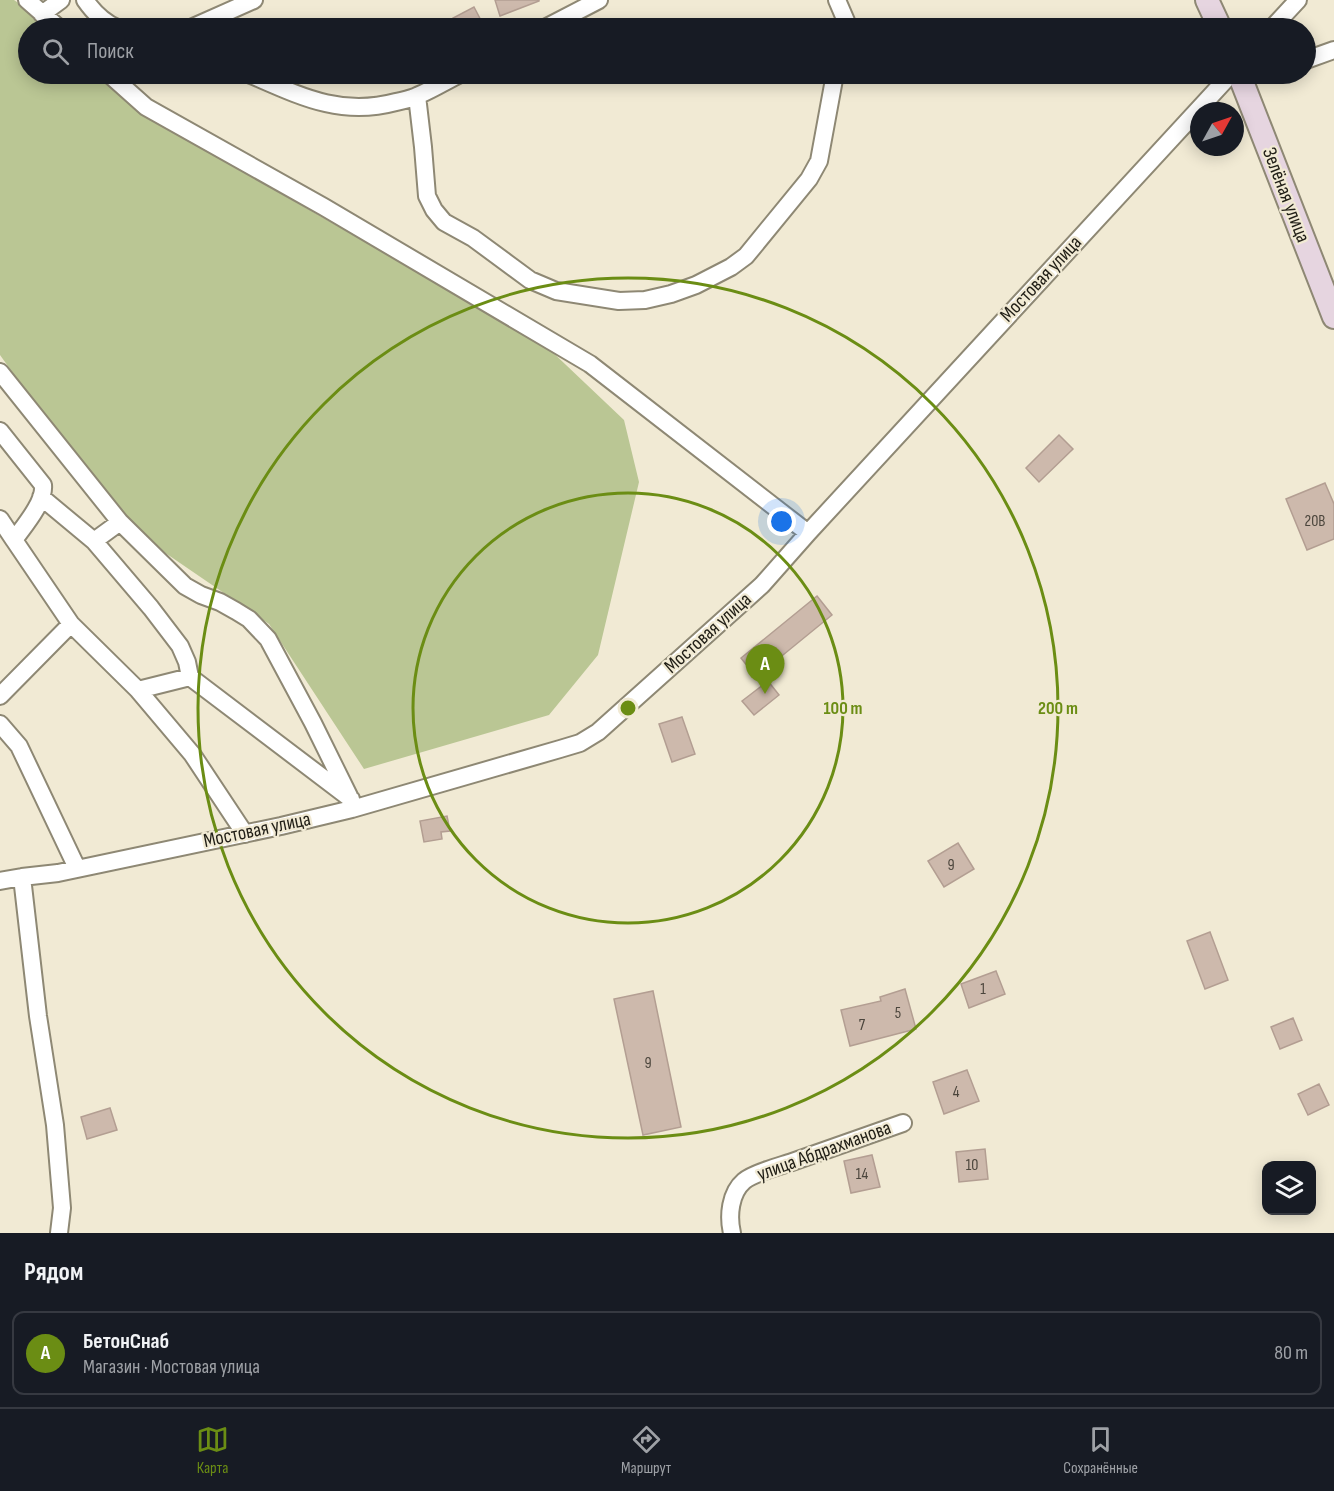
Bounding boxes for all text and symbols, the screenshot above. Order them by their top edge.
search box [18,18,1316,84]
icon: search [39,35,72,68]
text: Поиск [87,38,133,65]
north arrow [1190,102,1244,156]
street label: Зелёная улица [1257,144,1315,246]
street label: Мостовая улица [995,231,1087,327]
your location [767,507,796,536]
house number: 20В [1305,512,1325,531]
street label: Мостовая улица [659,588,757,678]
pin: A [746,644,784,694]
centre of rings [618,698,638,718]
text: 100 m [824,698,863,719]
text: 200 m [1038,698,1078,719]
street label: Мостовая улица [201,807,313,853]
house number: 9 [947,856,955,875]
house number: 1 [980,980,986,999]
house number: 5 [895,1004,901,1023]
house number: 7 [859,1016,866,1035]
house number: 9 [644,1054,652,1073]
house number: 4 [953,1083,960,1102]
street label: улица Абдрахманова [754,1116,894,1186]
house number: 10 [966,1156,978,1175]
map controls [1262,1161,1316,1215]
button: layers [1262,1161,1316,1215]
house number: 14 [856,1165,868,1184]
text: Рядом [24,1257,83,1288]
text: БетонСнаб [83,1328,169,1355]
text: A [41,1341,50,1365]
text: 80 m [1274,1341,1308,1365]
text: Магазин · Мостовая улица [83,1355,260,1379]
tab: Карта [196,1423,229,1478]
tab: Маршрут [621,1423,671,1478]
tab: Сохранённые [1063,1423,1138,1478]

